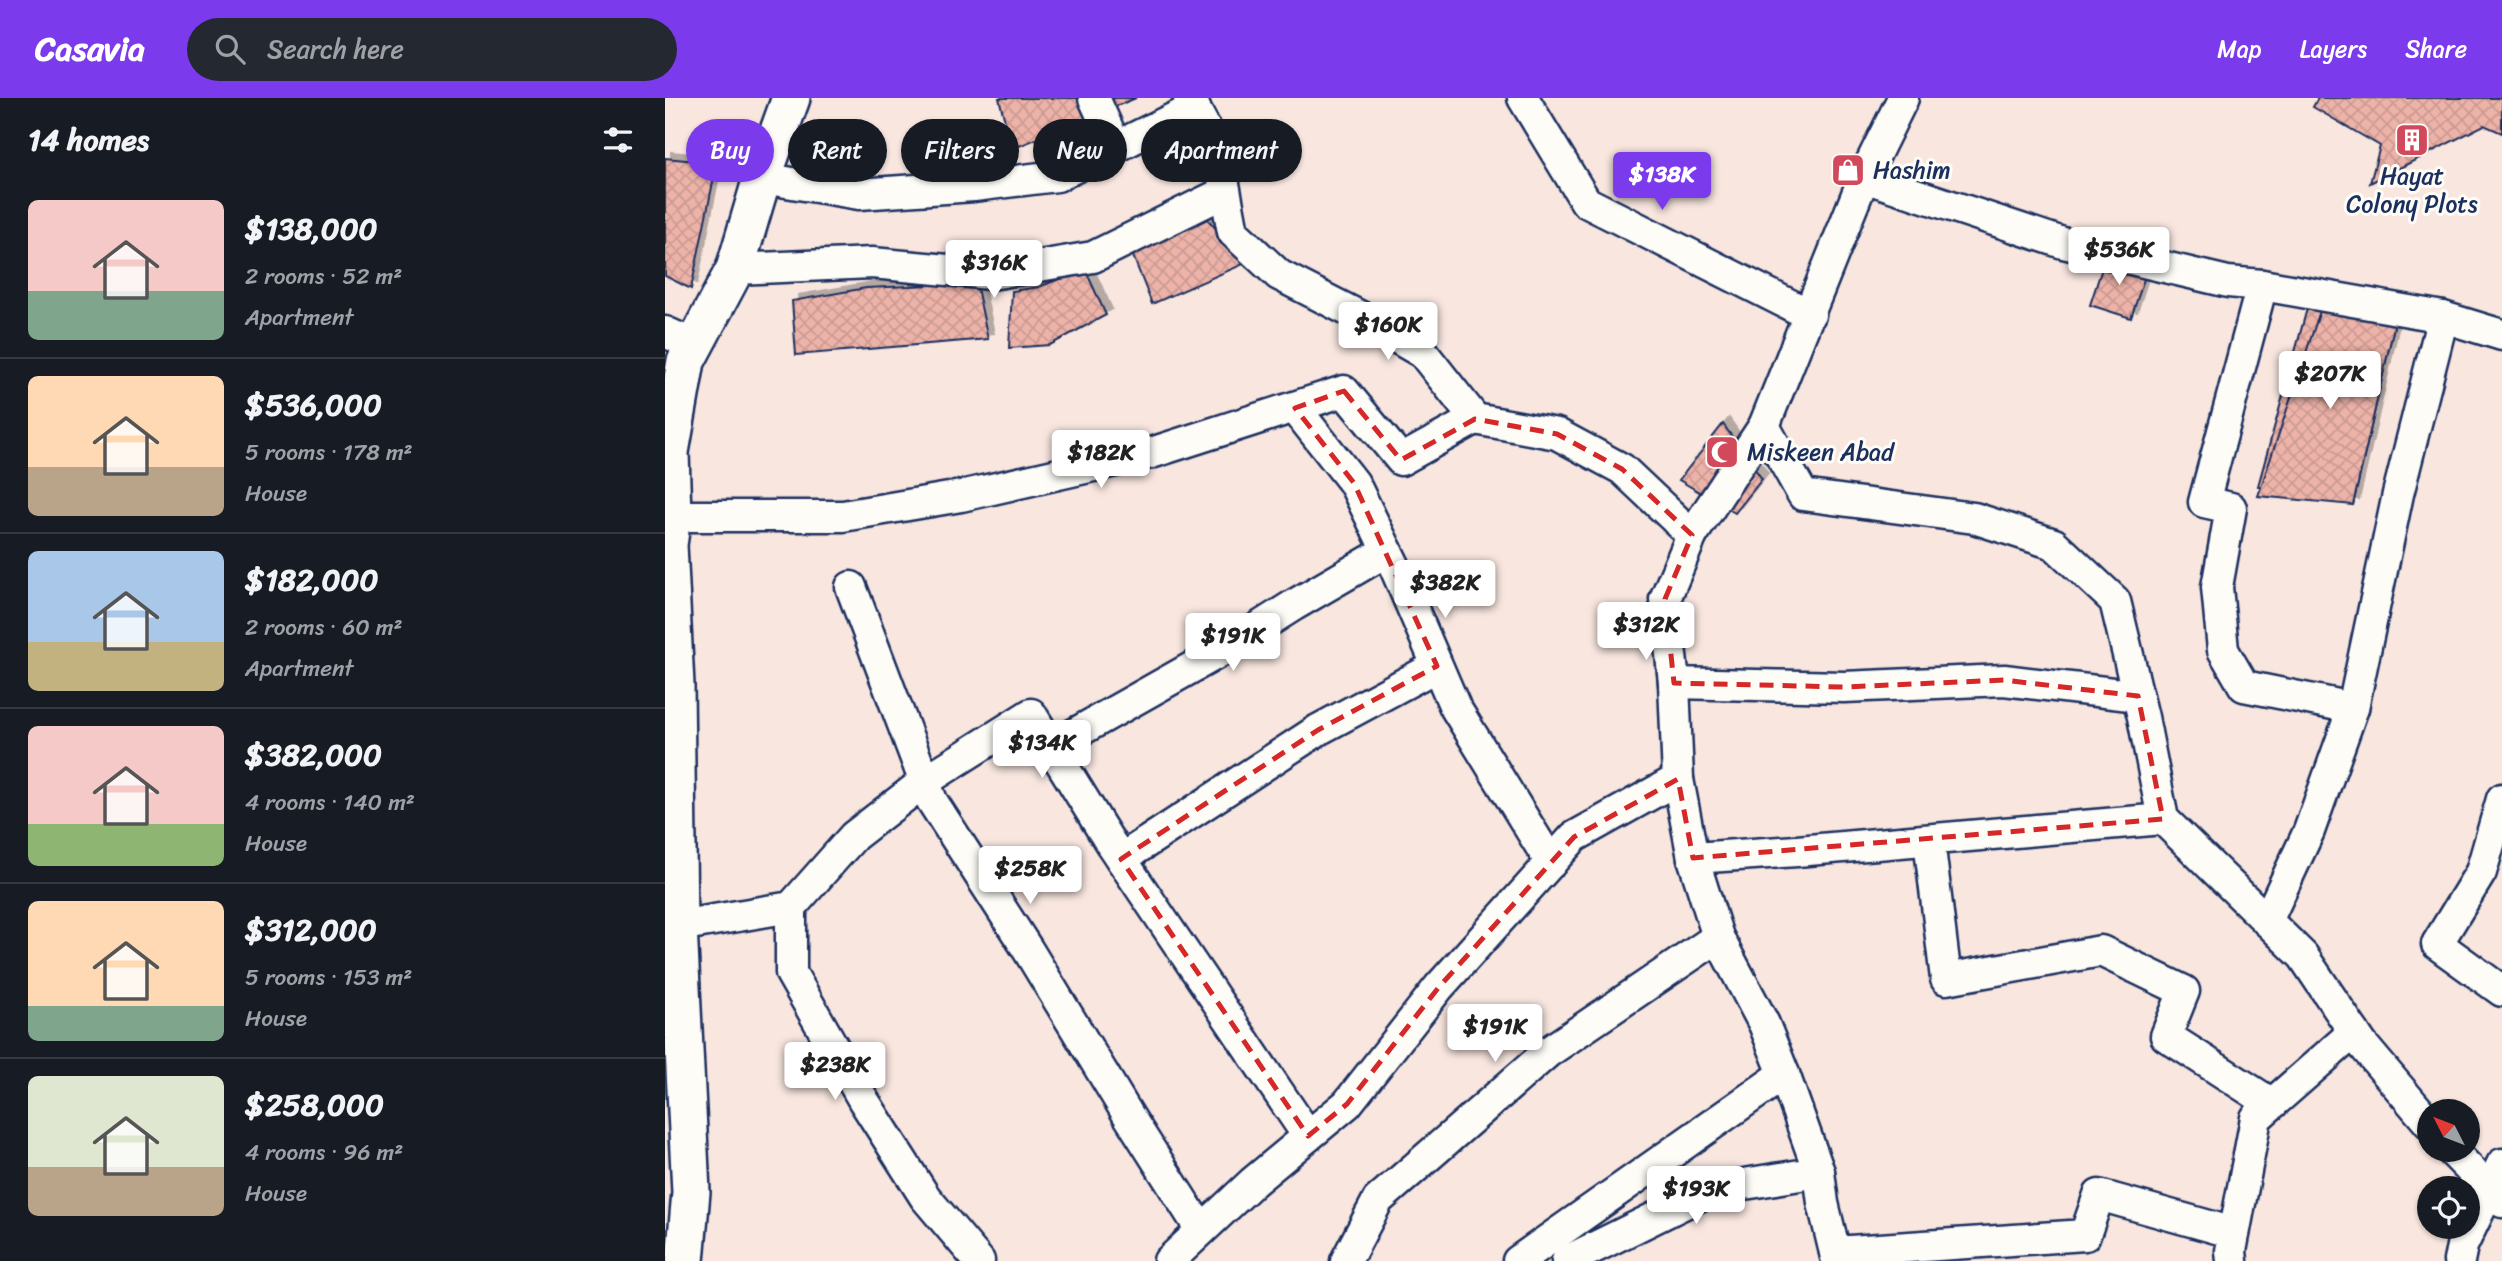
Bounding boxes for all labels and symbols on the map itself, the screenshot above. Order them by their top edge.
building icon: Hayat Colony Plots [2393,121,2431,159]
place label: Hashim [1873,149,1951,191]
shop icon: Hashim [1829,151,1867,189]
pin: $138K [1613,152,1711,212]
place label: Hayat Colony Plots [2346,155,2478,225]
pin: $536K [2070,228,2168,287]
pin: $316K [945,240,1043,300]
pin: $160K [1339,302,1437,362]
pin: $207K [2281,352,2379,411]
pin: $182K [1052,430,1150,490]
place label: Miskeen Abad [1747,431,1895,473]
mosque icon: Miskeen Abad [1703,433,1741,471]
pin: $382K [1396,560,1494,620]
pin: $312K [1597,602,1695,662]
pin: $191K [1184,614,1282,673]
pin: $134K [993,720,1091,780]
pin: $258K [981,846,1079,906]
pin: $191K [1446,1004,1544,1064]
pin: $238K [786,1042,884,1102]
north arrow [2417,1099,2480,1162]
pin: $193K [1647,1166,1745,1226]

